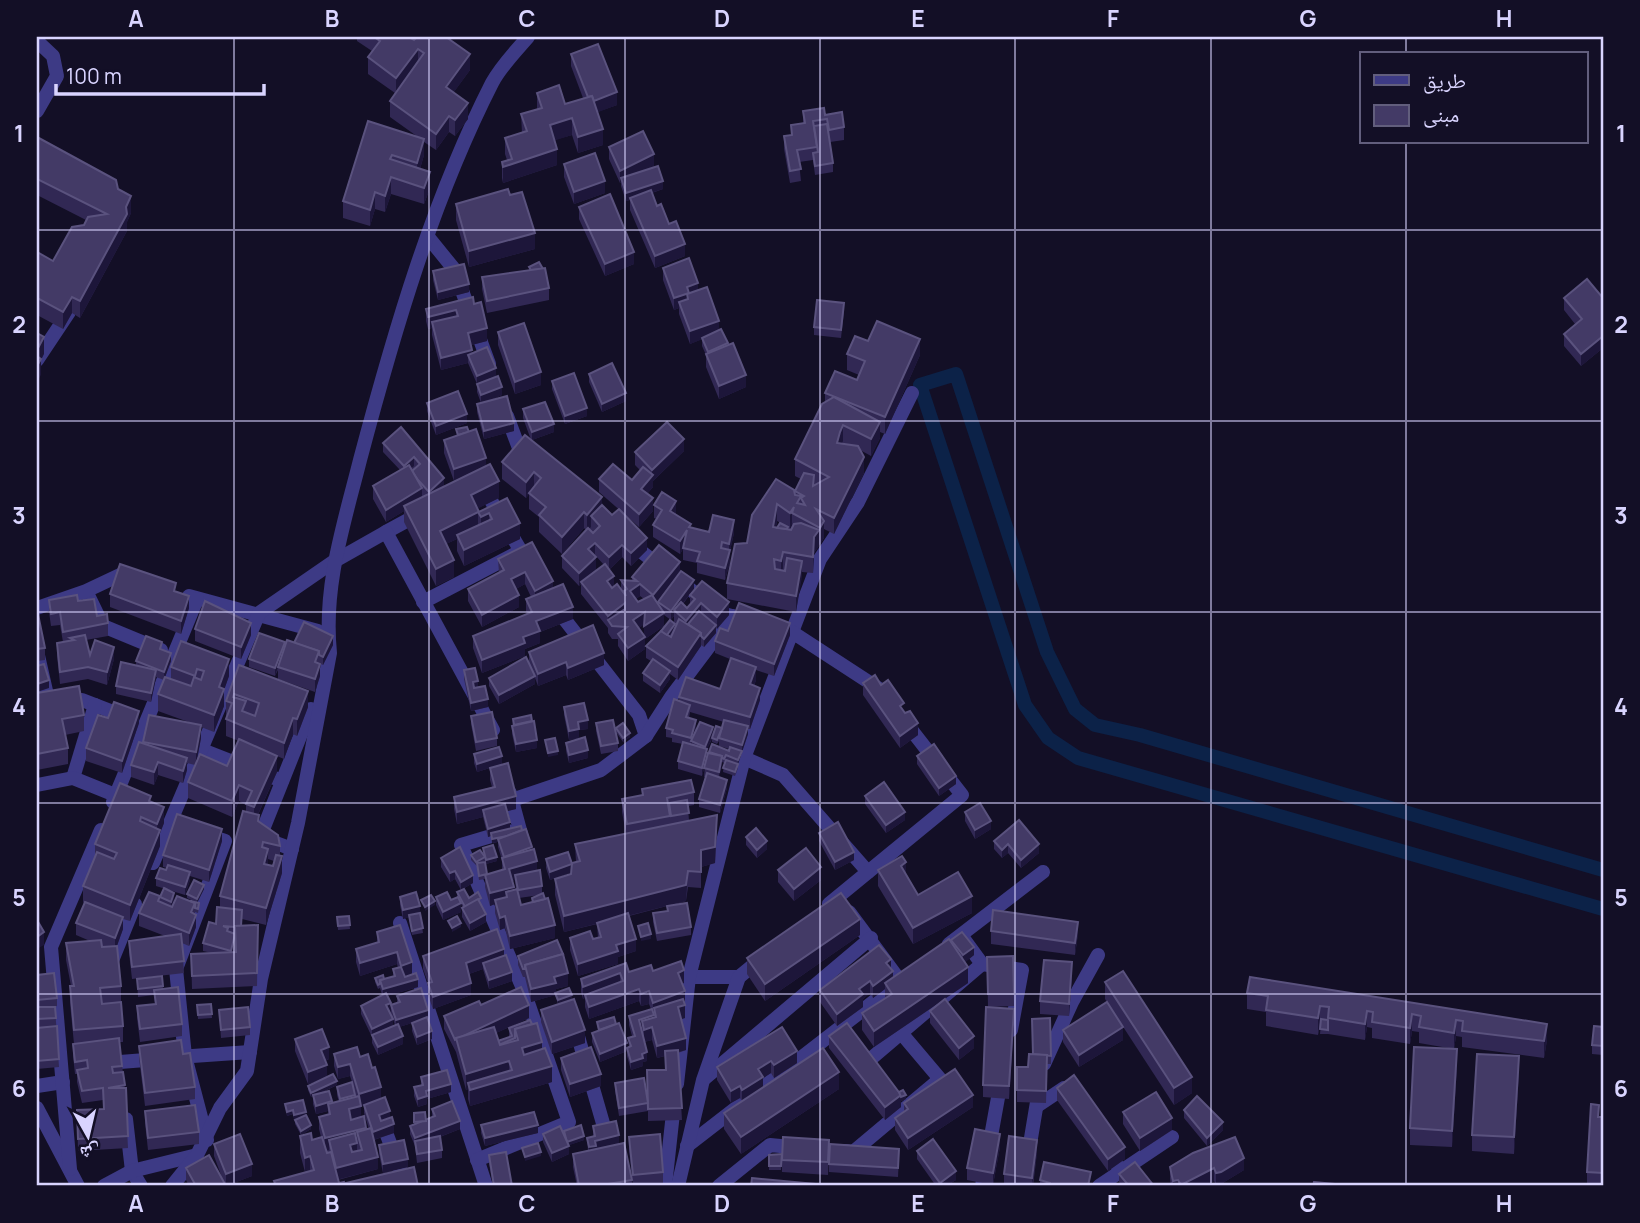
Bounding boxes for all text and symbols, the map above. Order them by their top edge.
text: A [128,2,144,34]
text: B [325,2,339,34]
text: C [519,2,536,34]
text: D [714,2,730,34]
text: E [911,2,925,34]
text: F [1107,2,1119,34]
text: G [1300,2,1317,34]
text: H [1496,2,1512,34]
scale bar [56,52,264,96]
legend [1360,52,1588,144]
text: 100 m [66,62,122,90]
text: طريق [1423,66,1466,94]
text: مبنى [1423,100,1459,128]
text: 1 [14,117,24,149]
text: 1 [1616,117,1626,149]
text: 2 [12,308,26,340]
text: 2 [1614,308,1628,340]
text: 3 [12,499,26,531]
text: 3 [1614,499,1628,531]
text: 4 [12,690,26,722]
text: 4 [1614,690,1628,722]
text: 5 [12,881,26,913]
text: 5 [1614,881,1628,913]
text: 6 [12,1072,26,1104]
text: 6 [1614,1072,1628,1104]
north arrow [52,1100,122,1170]
text: ش [79,1139,102,1167]
text: A [128,1187,144,1219]
text: B [325,1187,339,1219]
text: C [519,1187,536,1219]
text: D [714,1187,730,1219]
text: E [911,1187,925,1219]
text: F [1107,1187,1119,1219]
text: G [1300,1187,1317,1219]
text: H [1496,1187,1512,1219]

